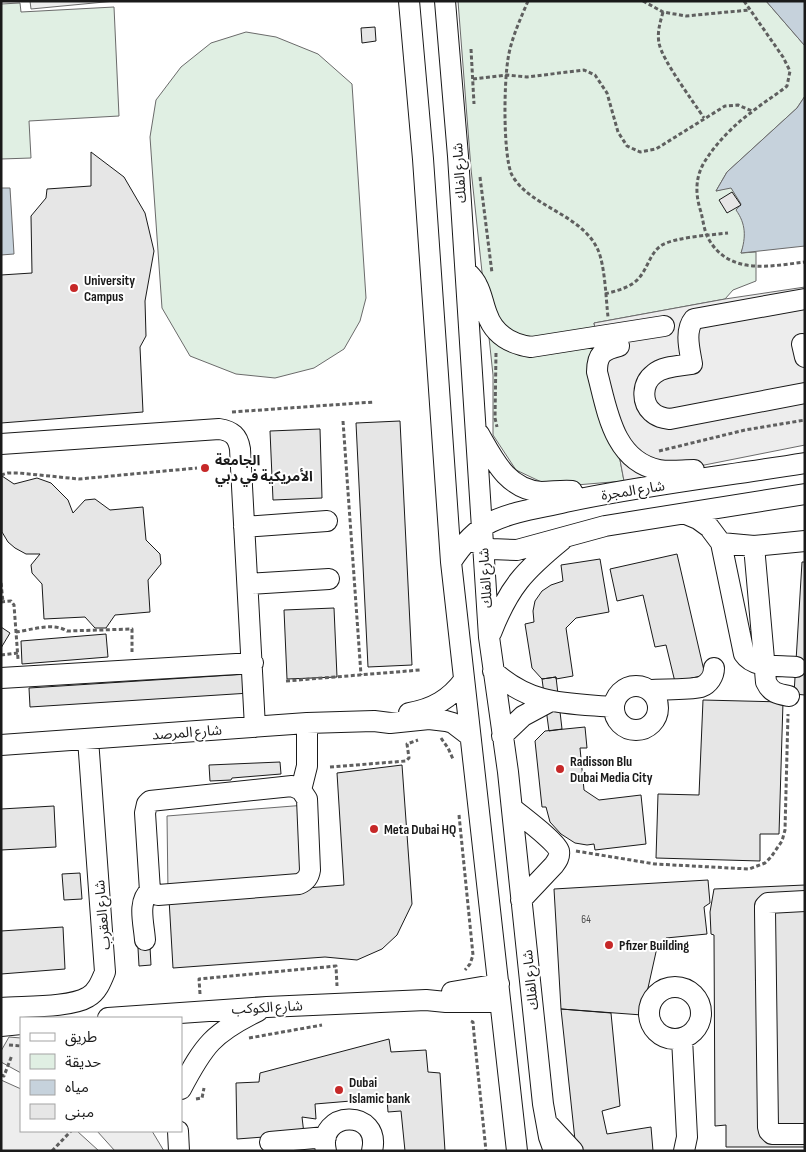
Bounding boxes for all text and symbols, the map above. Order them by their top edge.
street label: شارع الفلك [449,142,472,204]
place label: University Campus [84,272,135,305]
marker: University Campus [68,282,80,294]
place label: الجامعة الأمريكية في دبي [215,452,313,487]
marker: الجامعة الأمريكية في دبي [199,462,211,474]
street label: شارع المجرة [600,477,666,506]
street label: شارع الفلك [475,547,498,609]
street label: شارع المرصد [152,722,223,745]
place label: Radisson Blu Dubai Media City [570,753,653,786]
marker: Radisson Blu Dubai Media City [554,763,566,775]
place label: Meta Dubai HQ [384,821,456,838]
marker: Meta Dubai HQ [368,823,380,835]
street label: شارع العقرب [91,879,116,951]
house number: 64 [581,913,591,926]
place label: Pfizer Building [619,937,689,954]
marker: Pfizer Building [603,939,615,951]
street label: شارع الفلك [519,949,544,1011]
street label: شارع الكوكب [231,997,303,1020]
legend [20,1017,182,1132]
text: طريق [65,1028,97,1047]
text: حديقة [65,1053,101,1072]
place label: Dubai Islamic bank [349,1074,410,1107]
text: مياه [65,1078,89,1097]
marker: Dubai Islamic bank [333,1084,345,1096]
text: مبنى [65,1103,94,1122]

